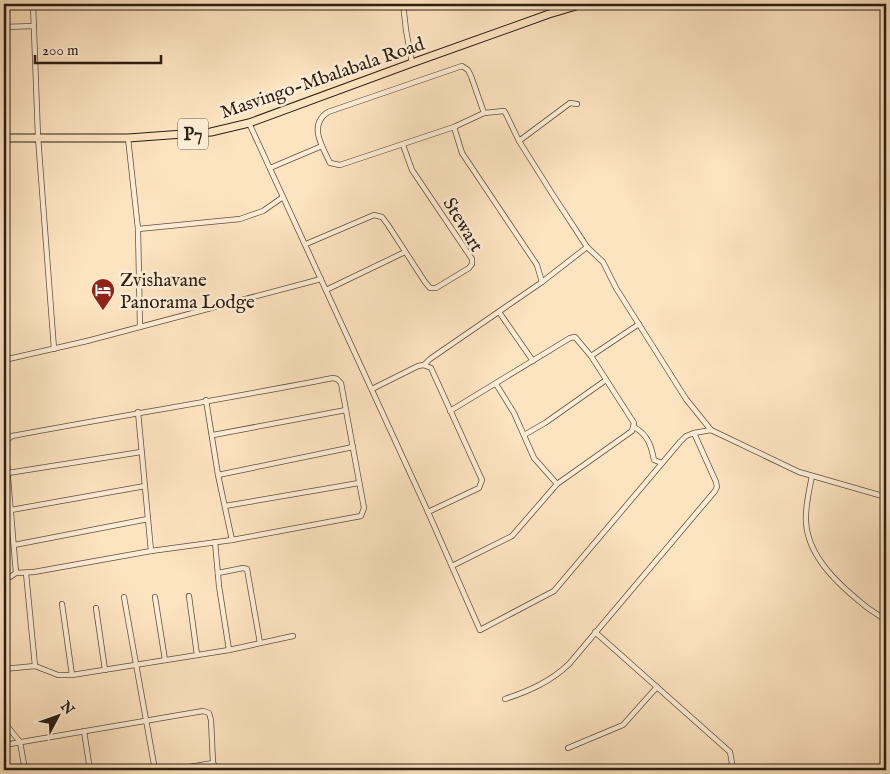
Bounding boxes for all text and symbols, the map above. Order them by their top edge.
scale bar [35,32,161,64]
street label: Masvingo-Mbalabala Road [217,32,429,125]
text: 200 m [42,41,79,60]
road number: P7 [178,118,208,150]
street label: Stewart [437,193,488,257]
place label: Zvishavane Panorama Lodge [120,269,255,315]
hotel icon: Zvishavane Panorama Lodge [90,277,116,311]
north arrow [32,692,82,742]
text: N [56,697,78,719]

